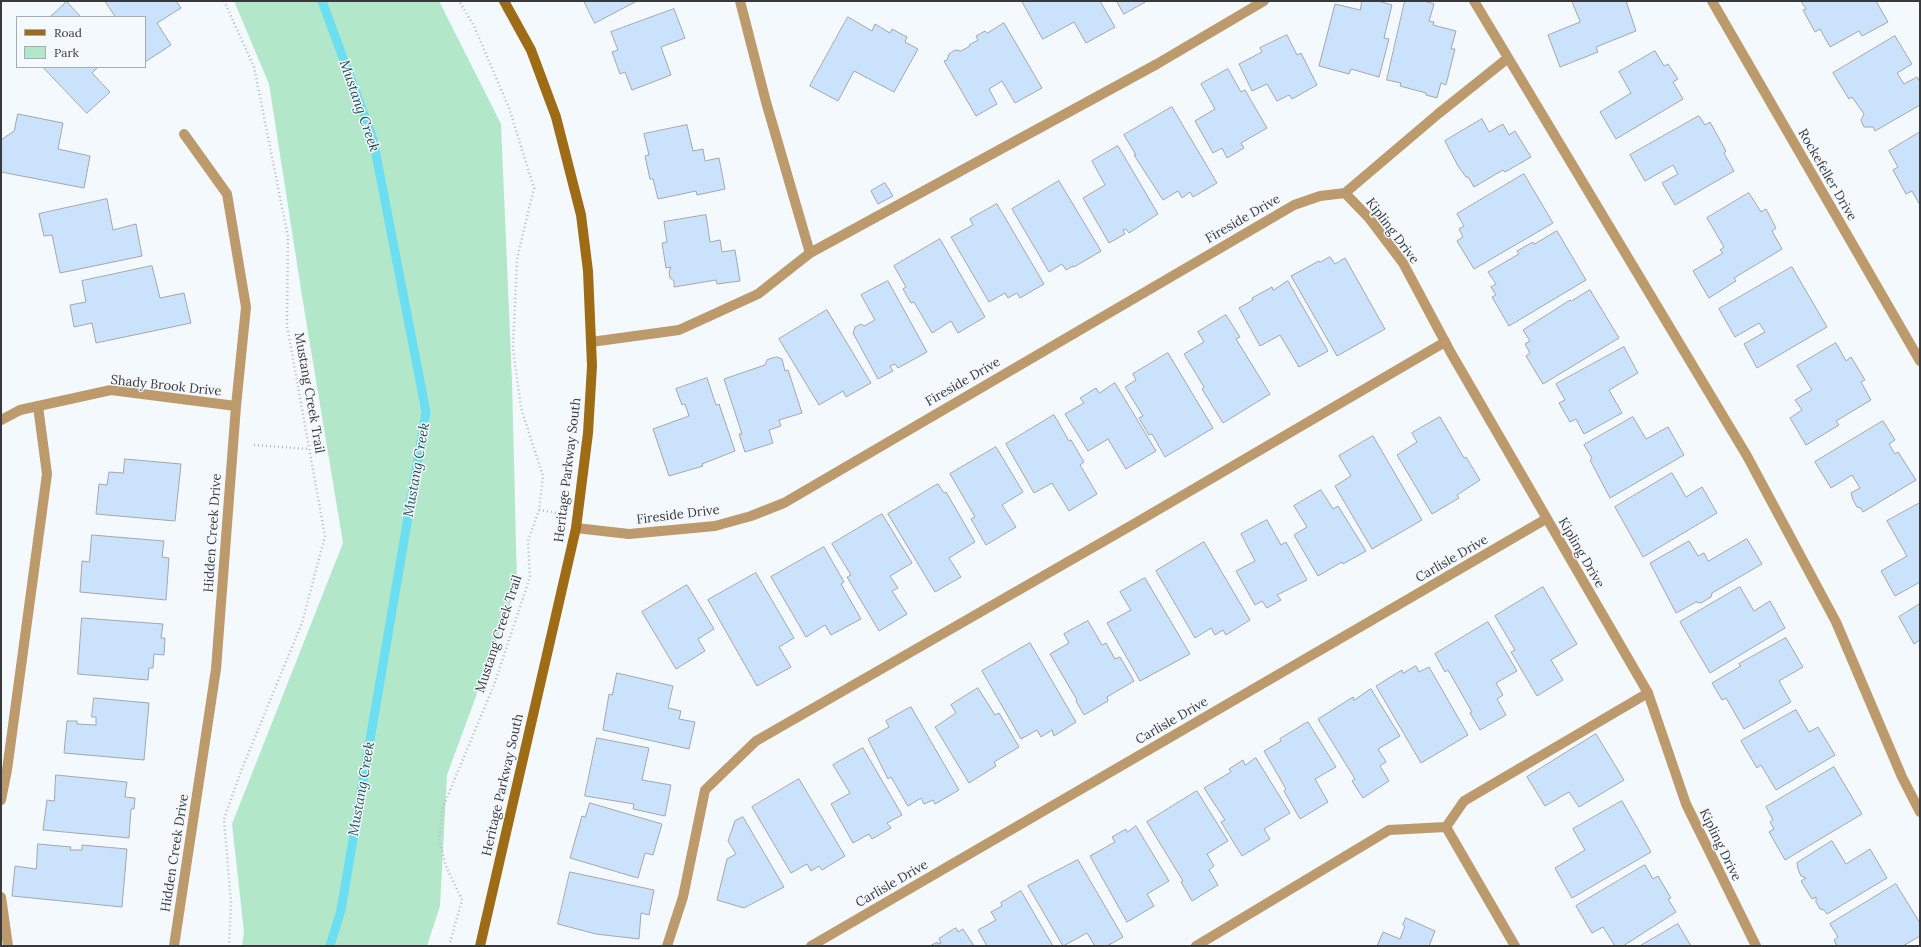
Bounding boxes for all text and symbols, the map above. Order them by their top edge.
legend [16,16,146,68]
text: Road [54,25,82,40]
text: Park [54,45,79,60]
water label: Mustang Creek [335,58,383,154]
street label: Rockefeller Drive [1794,126,1860,224]
street label: Fireside Drive [1203,191,1283,247]
street label: Kipling Drive [1362,195,1422,267]
street label: Mustang Creek Trail [291,331,327,455]
street label: Fireside Drive [923,354,1003,410]
street label: Shady Brook Drive [110,372,222,400]
street label: Heritage Parkway South [551,397,585,543]
water label: Mustang Creek [400,421,434,519]
street label: Hidden Creek Drive [201,473,225,593]
street label: Fireside Drive [636,502,720,528]
street label: Kipling Drive [1555,515,1607,591]
street label: Carlisle Drive [1413,532,1491,586]
street label: Mustang Creek Trail [473,573,525,695]
street label: Carlisle Drive [1133,694,1211,748]
street label: Heritage Parkway South [479,712,527,858]
water label: Mustang Creek [345,740,379,838]
street label: Hidden Creek Drive [158,793,192,913]
street label: Kipling Drive [1696,806,1744,884]
street label: Carlisle Drive [853,857,931,911]

